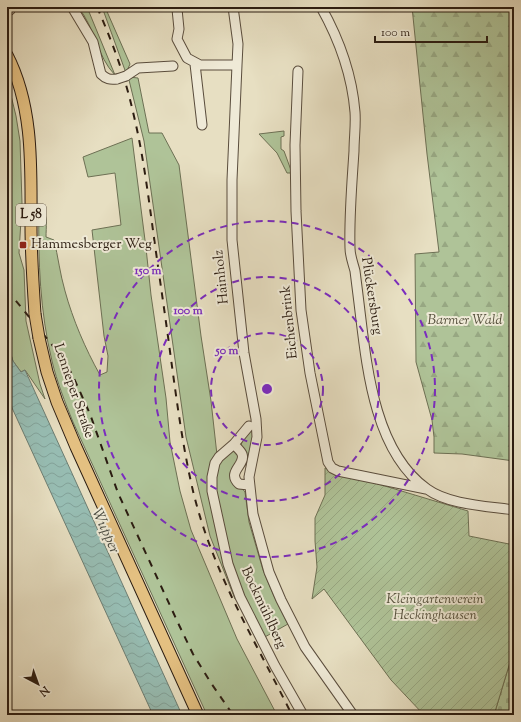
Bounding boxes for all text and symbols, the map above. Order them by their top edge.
scale bar [375,18,487,44]
text: 100 m [381,24,410,42]
road number: L 58 [16,204,46,226]
place label: Hammesberger Weg [31,235,152,255]
marker: Hammesberger Weg [18,240,28,250]
street label: Hainholz [209,249,235,305]
street label: Plückersburg [355,256,387,336]
text: 150 m [133,262,162,280]
street label: Eichenbrink [276,284,304,360]
text: 100 m [172,302,203,320]
park label: Barmer Wald [428,311,503,331]
street label: Lenneper Straße [47,341,99,441]
text: 50 m [215,342,239,360]
centre of rings [260,382,274,396]
water label: Wupper [86,505,125,558]
street label: Bockmühlberg [235,564,291,652]
park label: Kleingartenverein Heckinghausen [386,590,484,626]
north arrow [18,664,58,704]
text: N [35,681,53,700]

